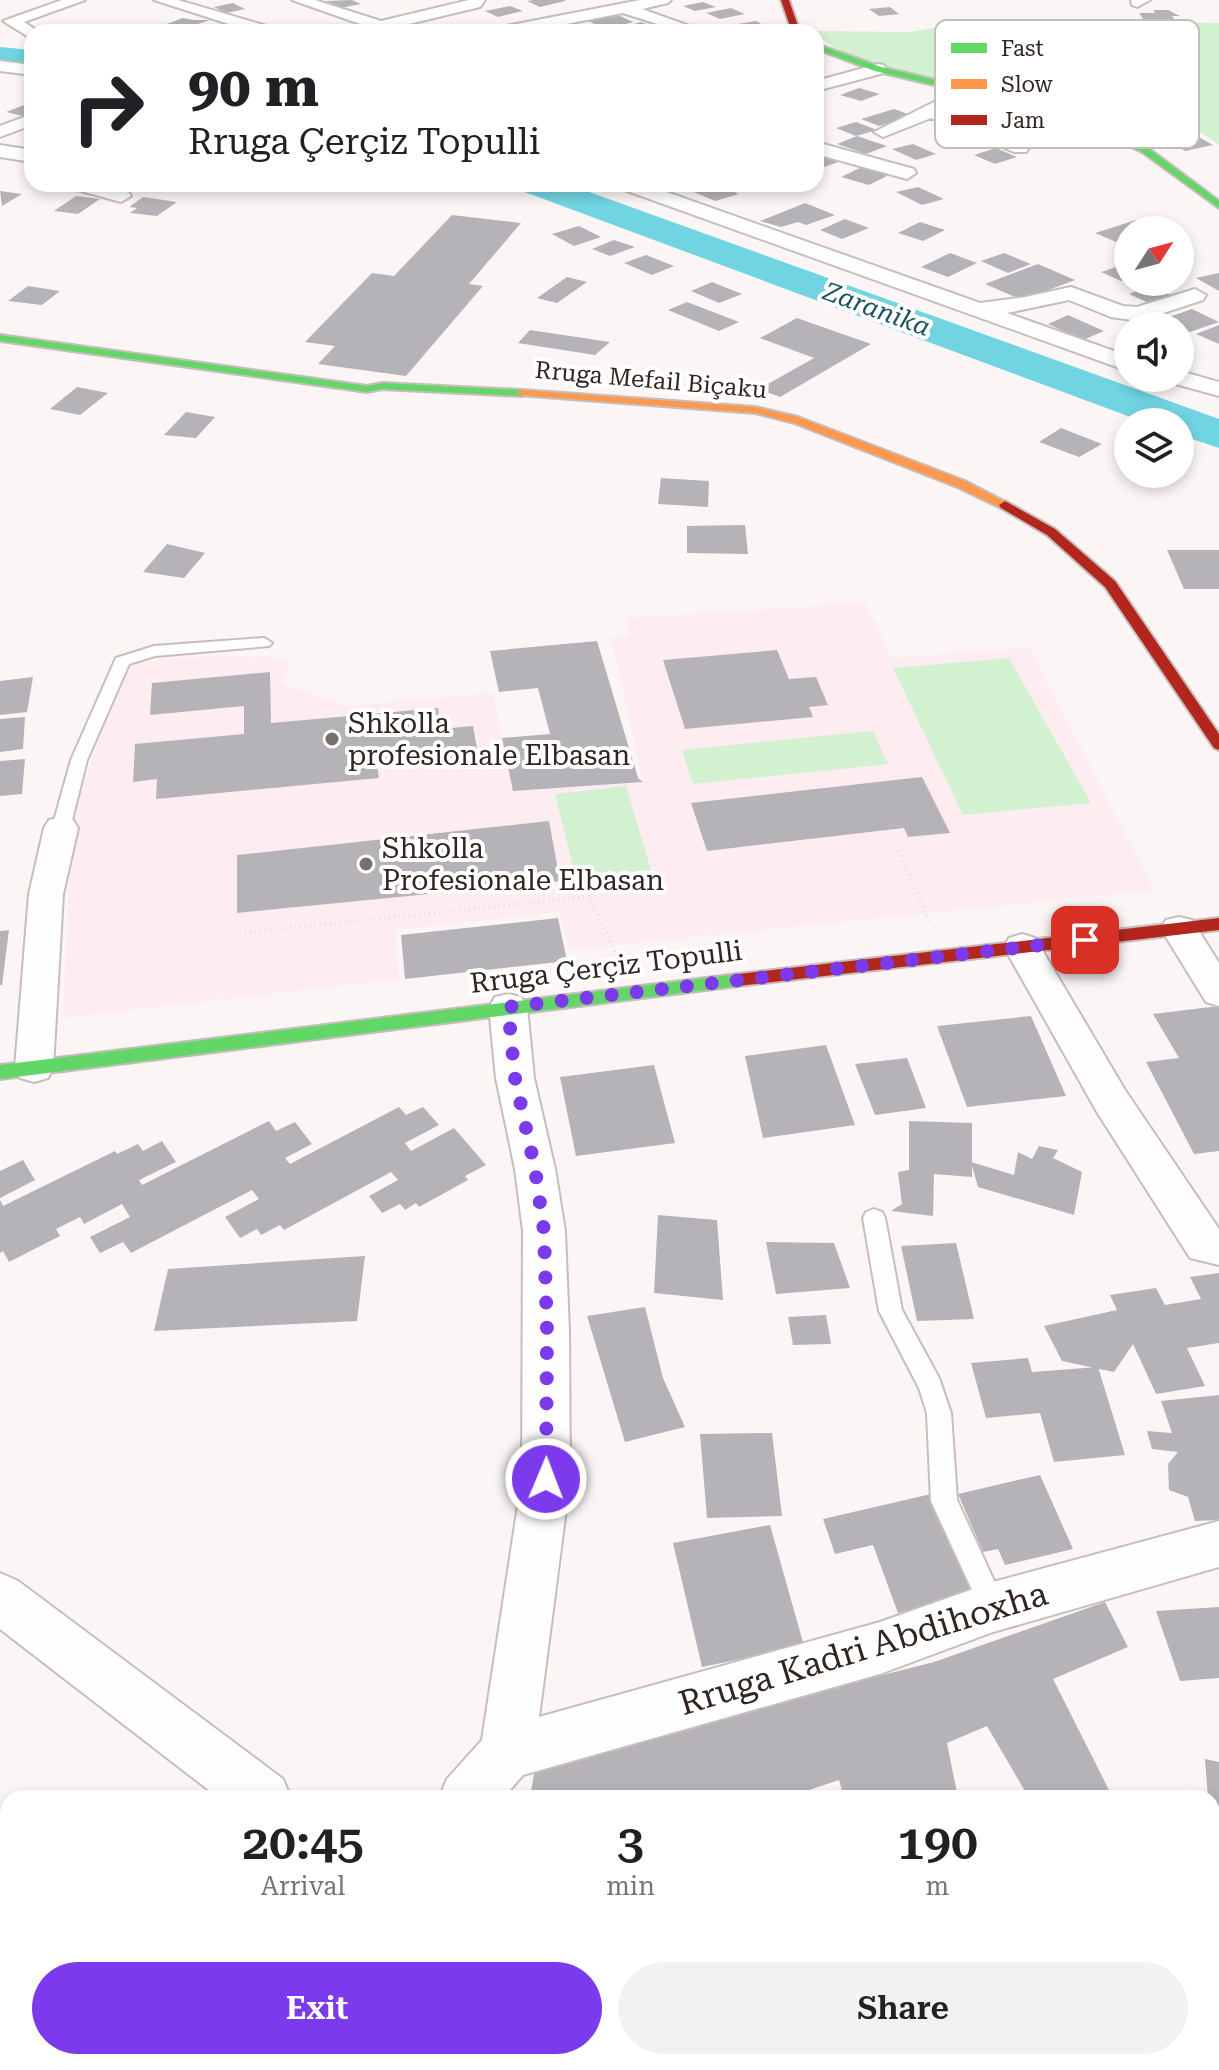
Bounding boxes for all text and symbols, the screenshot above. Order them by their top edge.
legend [935,20,1199,148]
text: Fast [1001,36,1044,61]
text: 90 m [188,54,319,120]
icon: right [56,56,160,160]
text: Slow [1001,72,1054,97]
text: Jam [1001,108,1045,133]
text: Rruga Çerçiz Topulli [188,121,540,163]
north arrow [1114,216,1194,296]
map controls [1114,216,1194,488]
water label: Zaranika [819,276,934,342]
button: sound [1114,312,1194,392]
street label: Rruga Mefail Biçaku [534,356,768,404]
button: layers [1114,408,1194,488]
place label: Shkolla profesionale Elbasan [348,707,630,772]
marker: Shkolla profesionale Elbasan [323,730,341,748]
place label: Shkolla Profesionale Elbasan [382,832,664,897]
marker: Shkolla Profesionale Elbasan [357,855,375,873]
pin [1051,906,1119,974]
icon: arrive [1063,918,1107,962]
street label: Rruga Çerçiz Topulli [468,934,744,1000]
position arrow [504,1437,588,1521]
street label: Rruga Kadri Abdihoxha [674,1573,1052,1723]
text: 20:45 [242,1815,364,1871]
text: 3 [617,1815,644,1871]
text: 190 [897,1815,978,1871]
text: Arrival [261,1871,345,1901]
text: min [606,1871,655,1901]
text: m [926,1871,949,1901]
button: Exit [32,1962,602,2054]
button: Share [618,1962,1188,2054]

